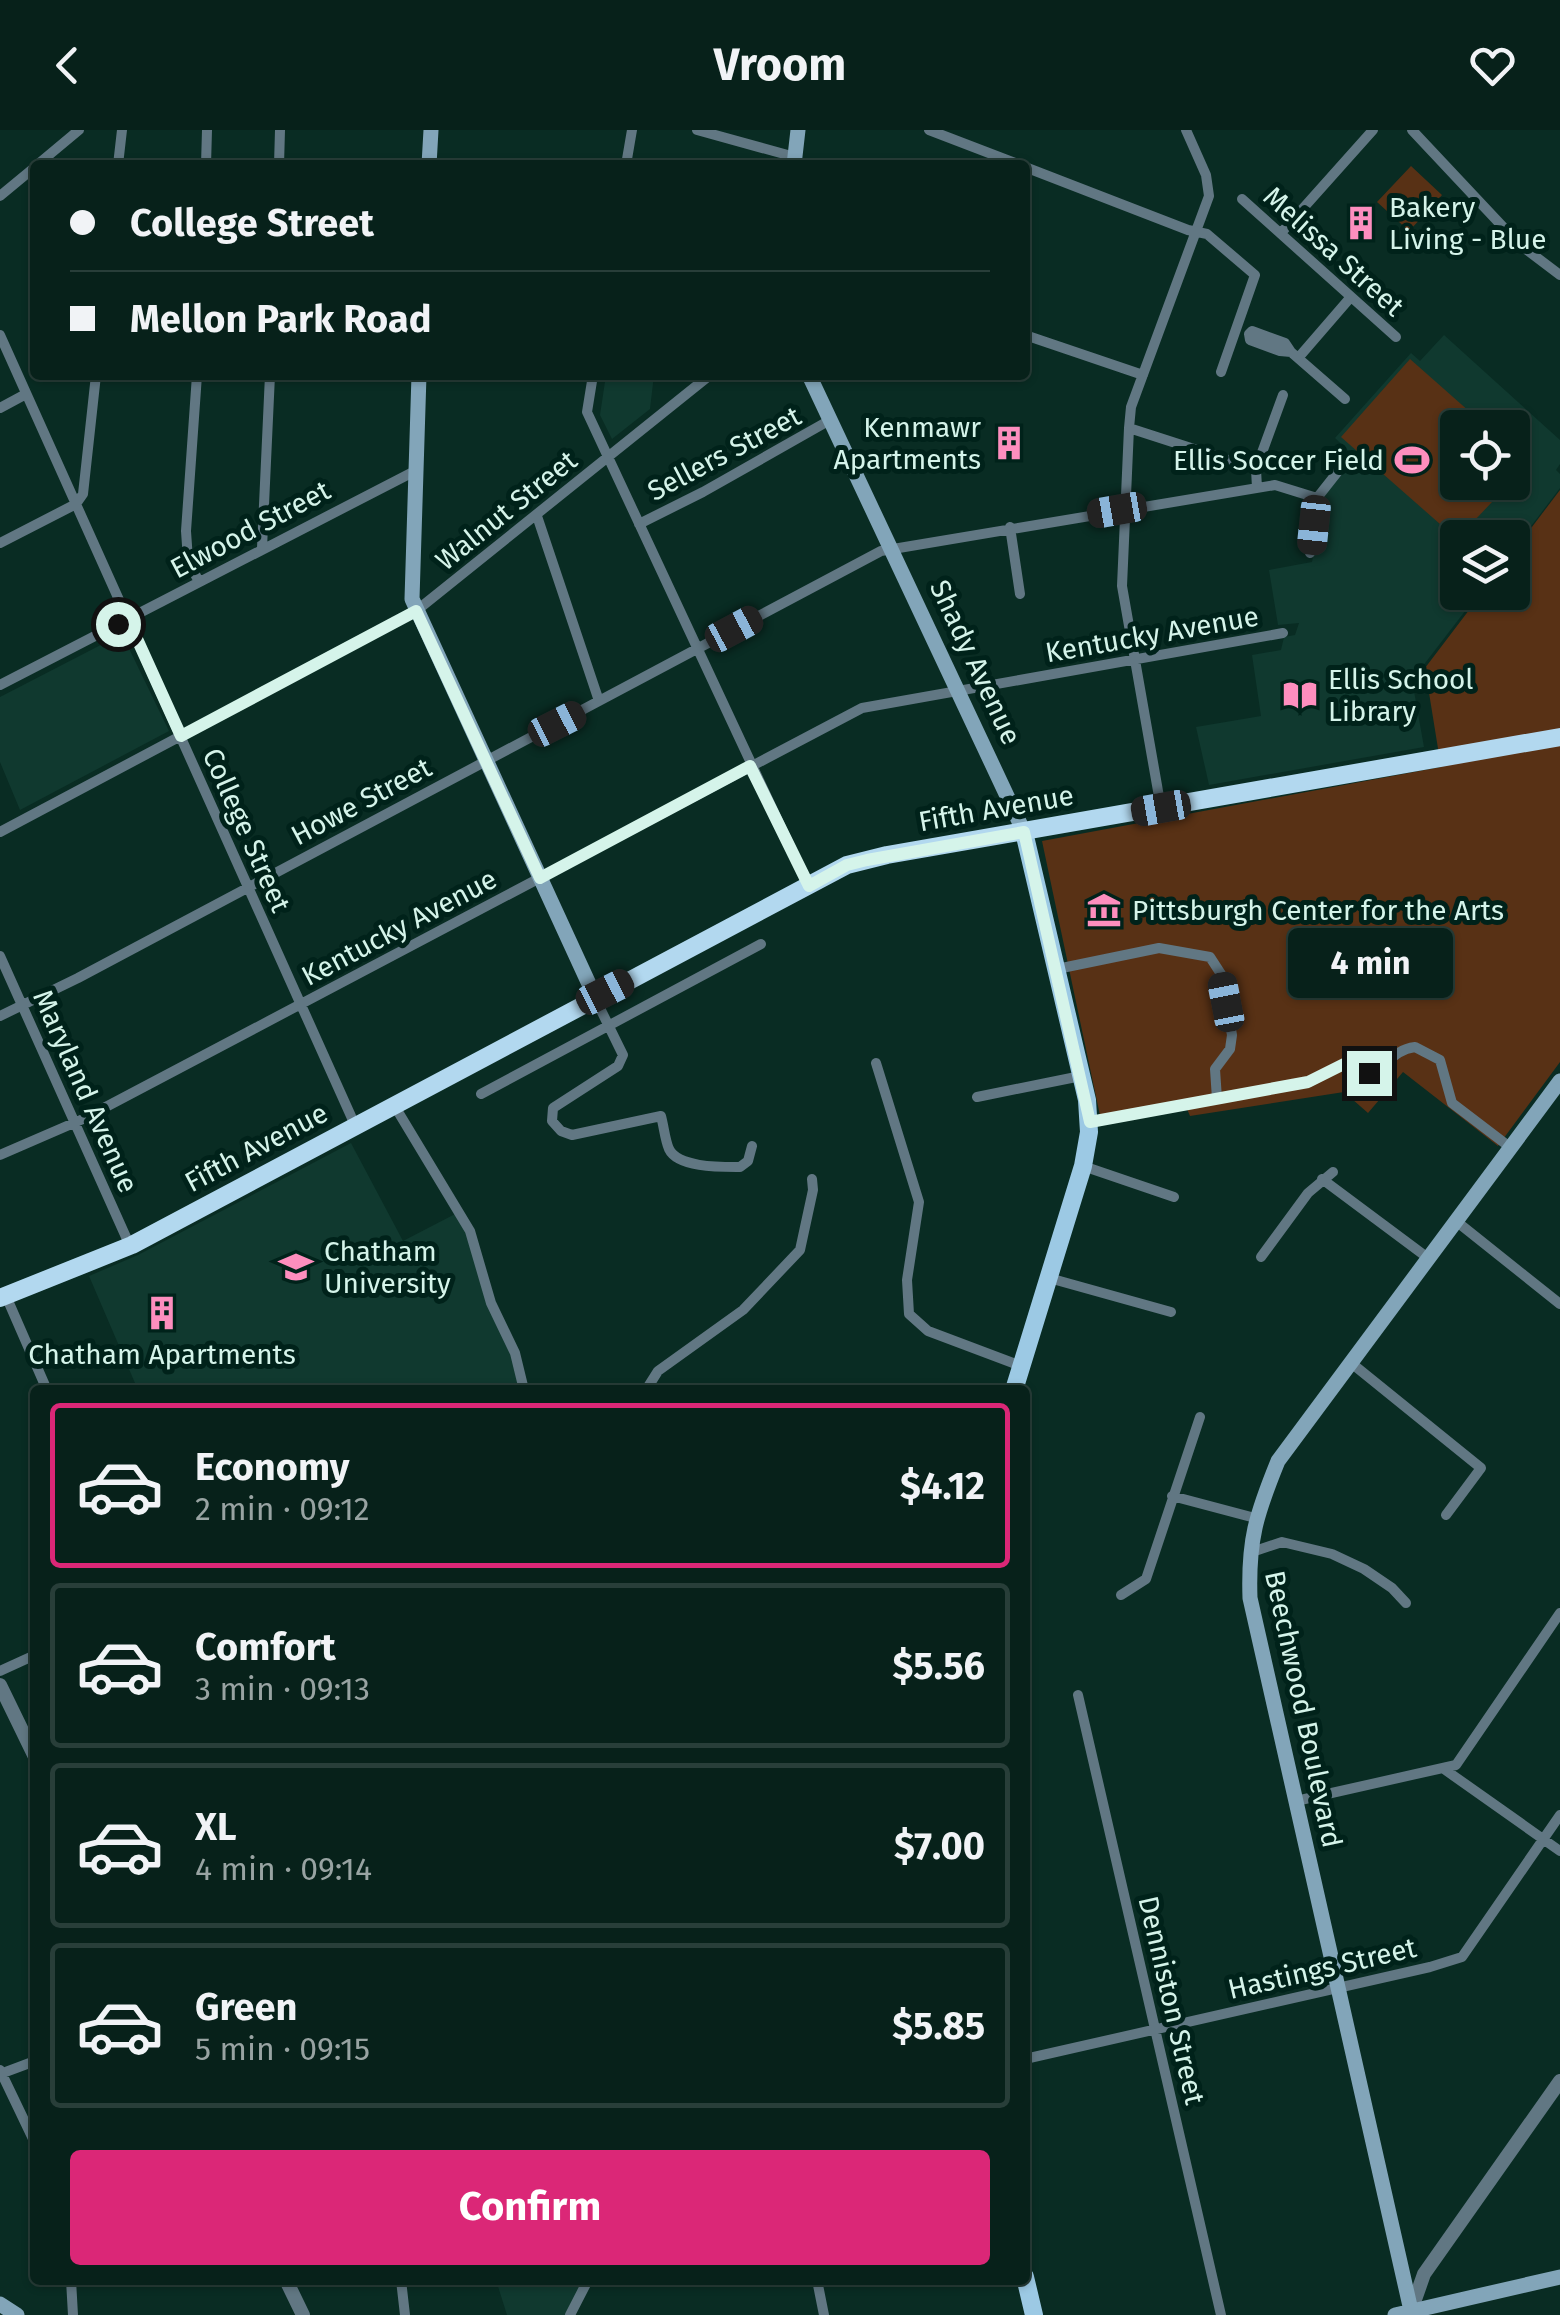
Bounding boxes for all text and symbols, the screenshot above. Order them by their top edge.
icon: back [40,38,95,93]
text: Vroom [714,38,846,92]
icon: heart [1465,38,1520,93]
street label: Melissa Street [1257,180,1411,324]
place label: Bakery Living - Blue [1389,191,1546,256]
text: College Street [130,200,374,246]
building icon: Bakery Living - Blue [1342,204,1380,242]
text: Mellon Park Road [130,296,432,342]
street label: Sellers Street [642,399,807,508]
map controls [1440,410,1530,610]
button: locate [1440,410,1530,500]
place label: Kenmawr Apartments [834,411,981,476]
building icon: Kenmawr Apartments [990,424,1028,462]
sports icon: Ellis Soccer Field [1393,441,1431,479]
street label: Walnut Street [429,443,584,577]
place label: Ellis Soccer Field [1173,444,1384,477]
street label: Elwood Street [165,473,336,585]
car [1085,490,1149,530]
car [1296,494,1332,556]
button: layers [1440,520,1530,610]
street label: Shady Avenue [923,575,1028,750]
street label: Kentucky Avenue [1043,599,1261,669]
route start [96,602,141,647]
car [700,602,768,656]
place label: Ellis School Library [1328,663,1474,728]
library icon: Ellis School Library [1281,676,1319,714]
car [523,697,591,751]
street label: College Street [196,743,298,918]
street label: Howe Street [285,750,438,852]
street label: Fifth Avenue [916,779,1076,838]
car [1129,788,1193,828]
street label: Kentucky Avenue [296,862,502,993]
museum icon: Pittsburgh Center for the Arts [1085,891,1123,929]
place label: Pittsburgh Center for the Arts [1132,894,1504,927]
callout: 4 min [1286,928,1452,998]
text: 4 min [1330,944,1411,982]
car [571,965,639,1019]
car [1206,970,1246,1034]
street label: Maryland Avenue [26,985,145,1198]
route end [1347,1051,1392,1096]
street label: Fifth Avenue [179,1096,333,1199]
place label: Chatham University [324,1235,451,1300]
school or university icon: Chatham University [277,1248,315,1286]
building icon: Chatham Apartments [143,1294,181,1332]
place label: Chatham Apartments [28,1338,296,1371]
icon: car [75,1441,165,1531]
text: Economy [195,1444,350,1490]
text: $4.12 [900,1463,985,1509]
text: 2 min · 09:12 [195,1490,370,1528]
street label: Beechwood Boulevard [1258,1568,1349,1851]
icon: car [75,1621,165,1711]
text: Comfort [195,1624,336,1670]
text: $5.56 [892,1643,985,1689]
text: 3 min · 09:13 [195,1670,370,1708]
icon: car [75,1801,165,1891]
text: XL [195,1804,237,1850]
text: $7.00 [894,1823,985,1869]
text: 4 min · 09:14 [195,1850,372,1888]
street label: Denniston Street [1131,1893,1212,2108]
street label: Hastings Street [1225,1931,1420,2006]
icon: car [75,1981,165,2071]
text: Green [195,1984,298,2030]
text: $5.85 [892,2003,985,2049]
text: 5 min · 09:15 [195,2030,370,2068]
button: Confirm [70,2150,990,2265]

